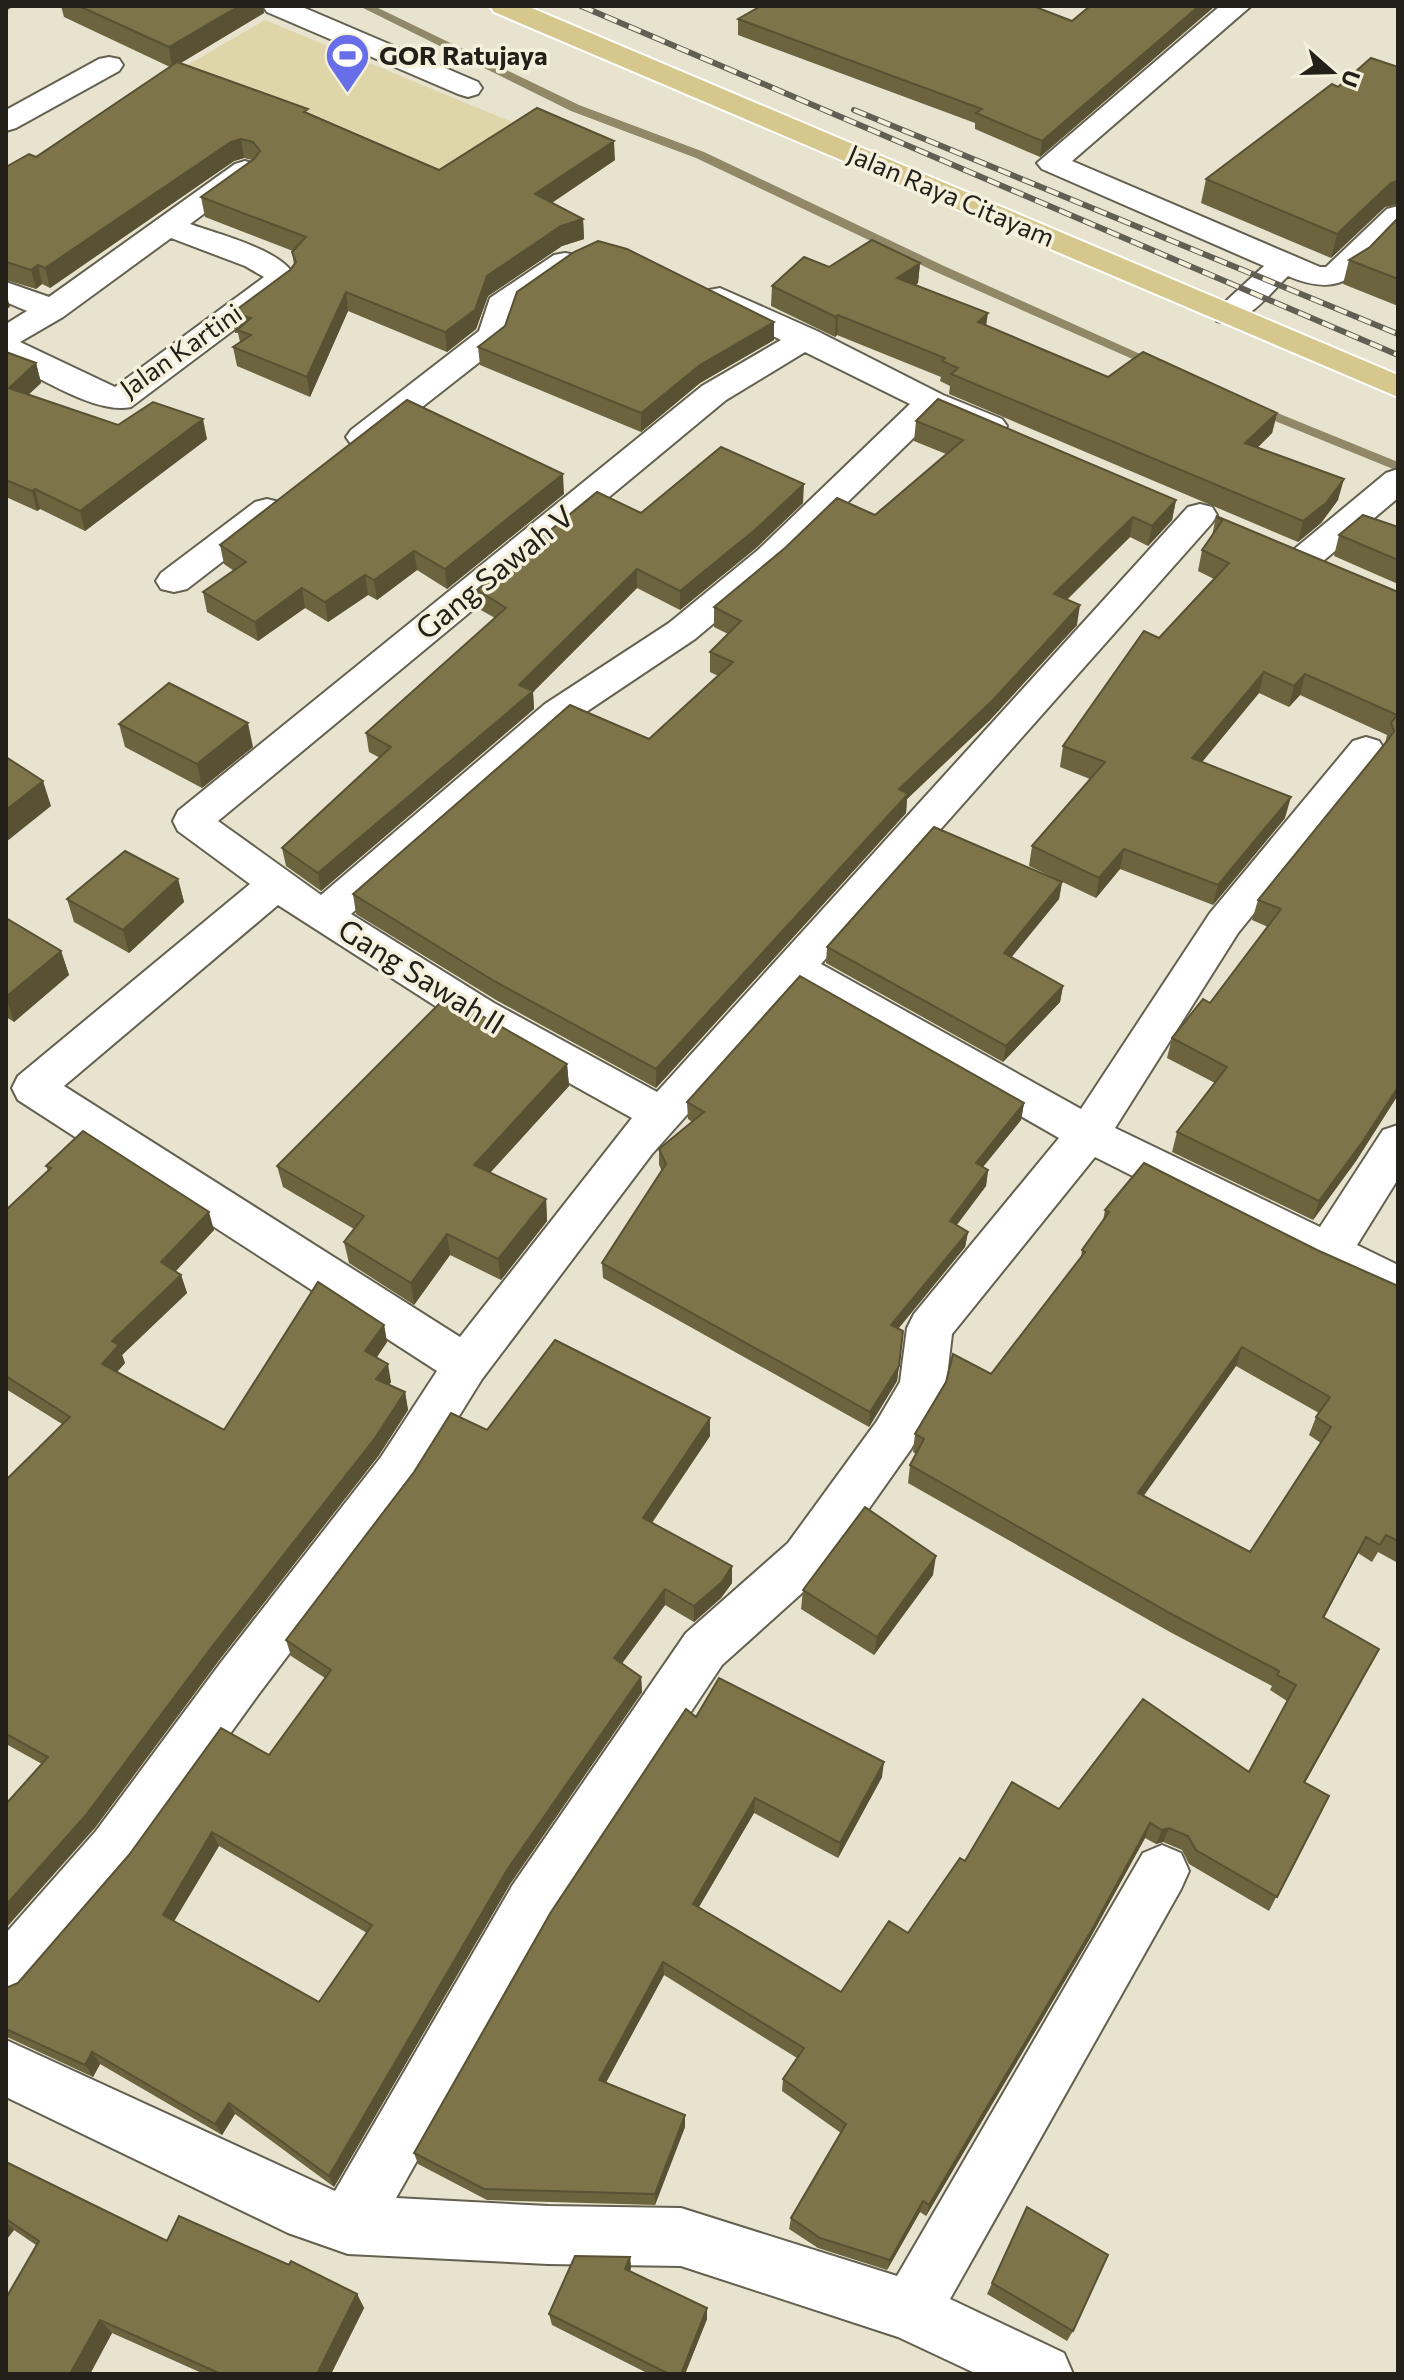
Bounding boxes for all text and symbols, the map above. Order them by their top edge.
sports icon: GOR Ratujaya [324,32,372,95]
north arrow [1292,32,1372,112]
place label: GOR Ratujaya [379,39,548,70]
text: U [1336,67,1367,91]
street label: Jalan Raya Citayam [844,137,1060,252]
street label: Jalan Kartini [113,296,247,403]
street label: Gang Sawah V [407,496,580,646]
street label: Gang Sawah II [332,909,512,1041]

